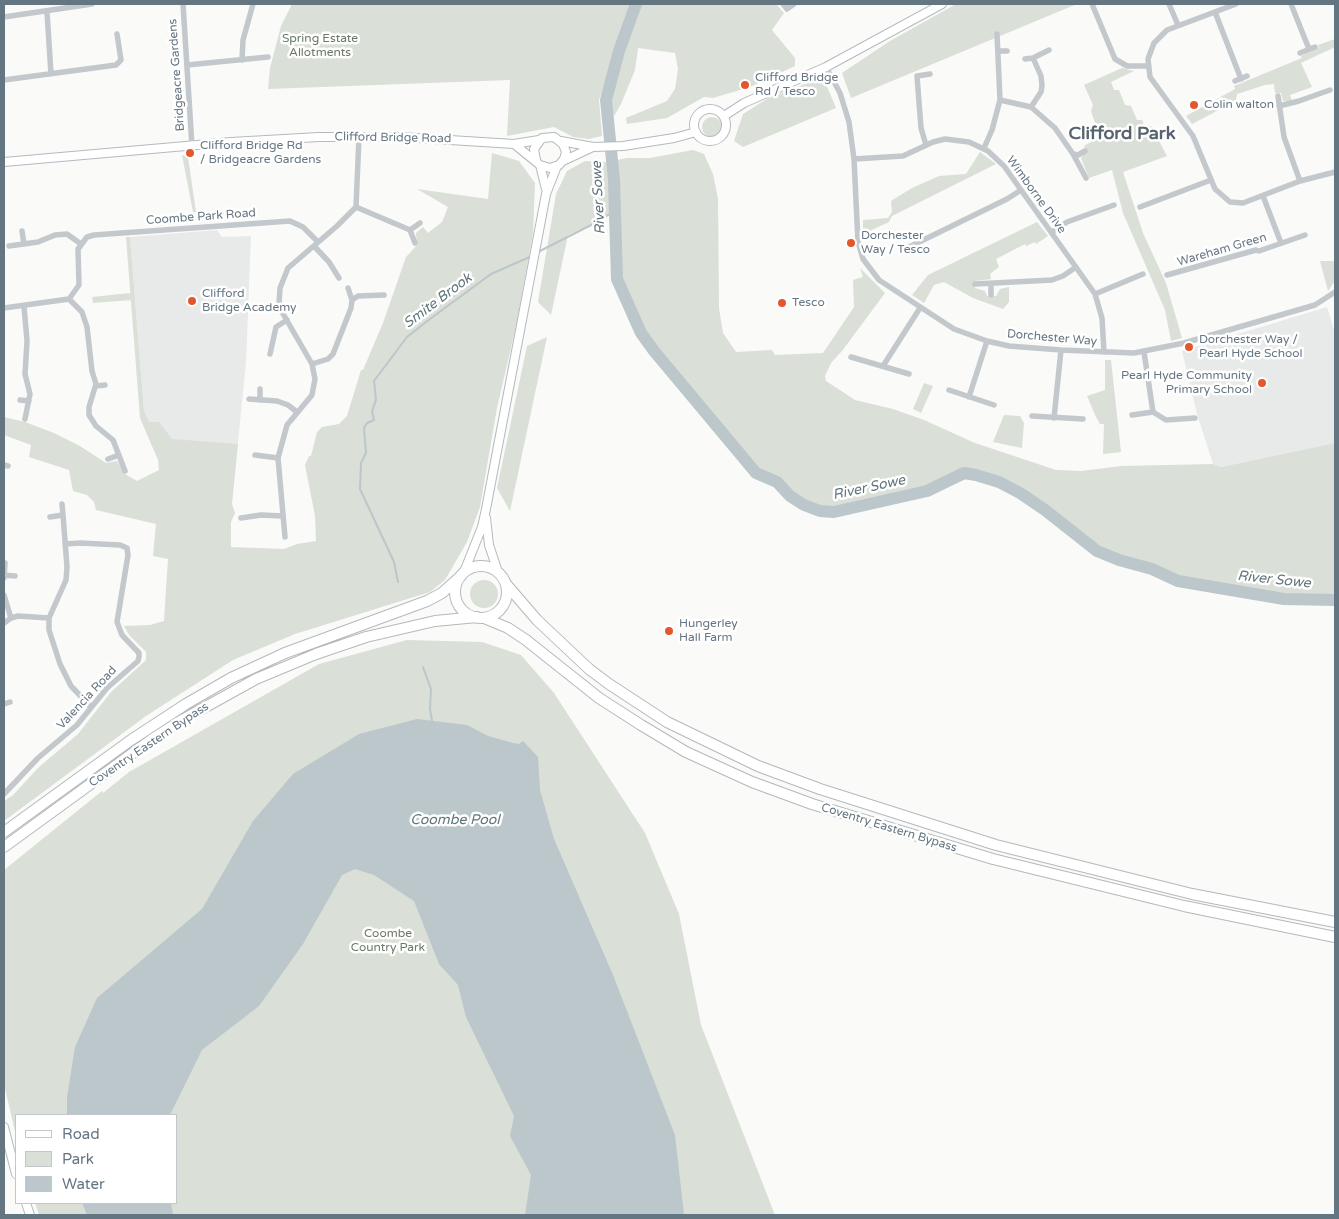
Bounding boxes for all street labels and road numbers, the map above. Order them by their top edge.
street label: Bridgeacre Gardens [166,18,188,132]
street label: Clifford Bridge Road [335,130,451,146]
street label: Wimborne Drive [1003,153,1069,237]
street label: Coombe Park Road [146,206,256,228]
street label: Wareham Green [1176,230,1268,270]
street label: Dorchester Way [1006,327,1098,349]
street label: Valencia Road [54,664,120,732]
street label: Coventry Eastern Bypass [86,700,212,790]
street label: Coventry Eastern Bypass [819,800,959,856]

